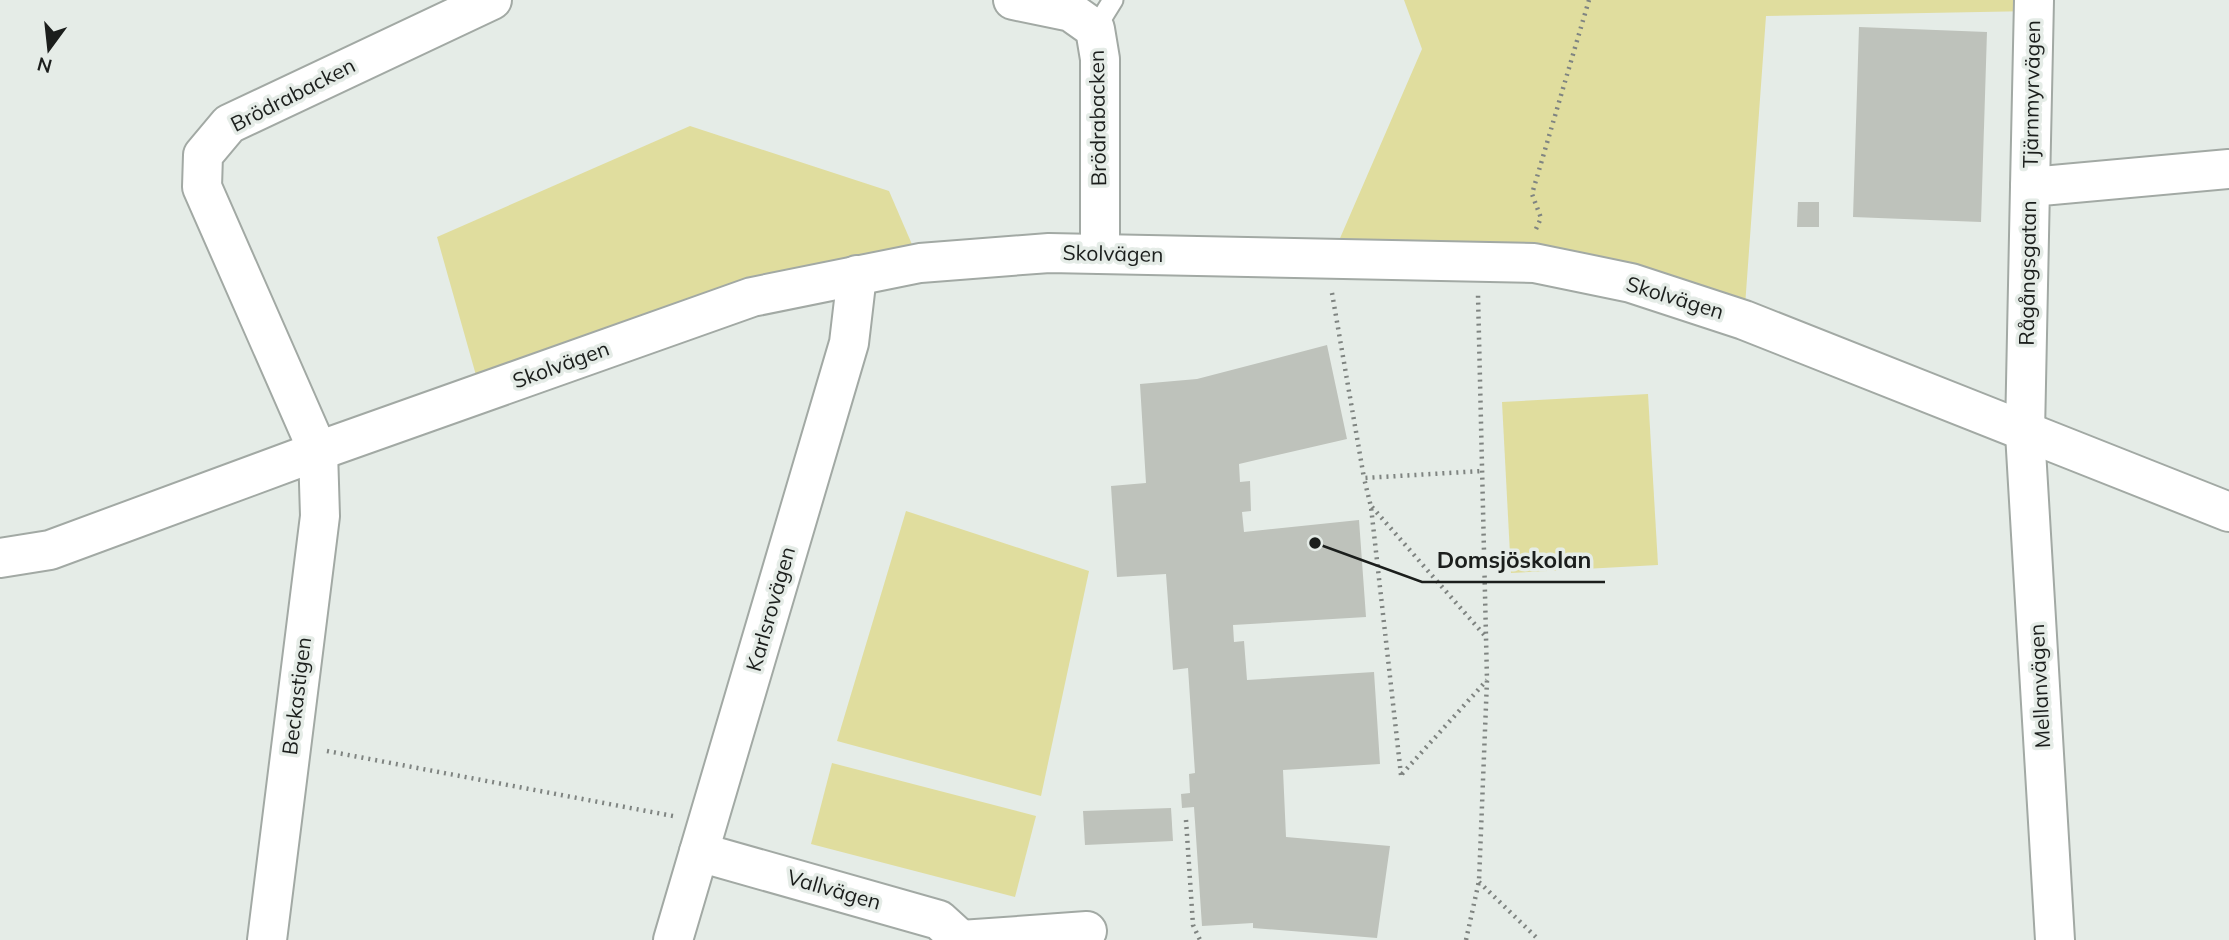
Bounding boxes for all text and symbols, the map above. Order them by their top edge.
north arrow [14,14,84,84]
street label: Tjärnmyrvägen [2017,20,2045,168]
street label: Brödrabacken [1083,50,1111,186]
text: N [35,52,55,79]
street label: Brödrabacken [226,52,359,137]
street label: Rågångsgatan [2013,200,2041,346]
street label: Skolvägen [1062,239,1164,267]
street label: Skolvägen [1623,270,1727,324]
street label: Skolvägen [509,335,612,394]
callout: Domsjöskolan [1422,538,1605,582]
street label: Karlsrovägen [740,543,800,674]
text: Domsjöskolan [1437,545,1591,574]
street label: Mellanvägen [2023,623,2055,749]
street label: Beckastigen [276,636,316,756]
street label: Vallvägen [784,863,884,915]

